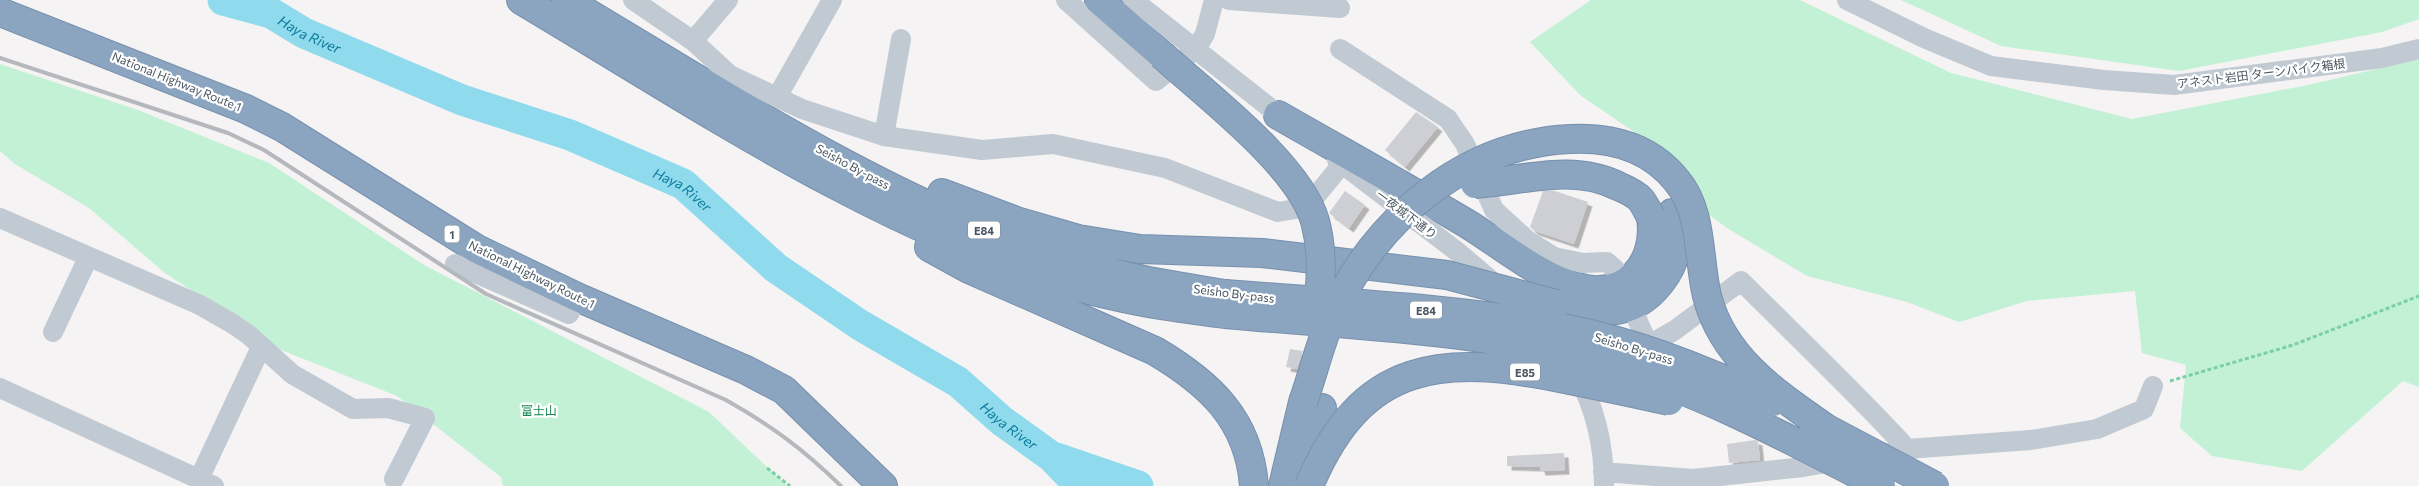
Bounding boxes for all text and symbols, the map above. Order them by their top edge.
water label: Haya River [276,11,344,56]
street label: National Highway Route 1 [110,49,244,113]
street label: アネスト岩田 ターンパイク箱根 [2176,56,2346,90]
street label: Seisho By-pass [814,141,892,191]
water label: Haya River [651,164,716,215]
street label: 一夜城下通り [1374,187,1440,241]
road number: E84 [968,222,1000,238]
road number: 1 [444,225,460,242]
street label: National Highway Route 1 [467,237,597,311]
street label: Seisho By-pass [1193,281,1275,305]
road number: E84 [1410,302,1442,318]
street label: Seisho By-pass [1593,329,1675,367]
road number: E85 [1510,364,1540,381]
water label: Haya River [977,398,1042,453]
park label: 富士山 [521,403,557,417]

